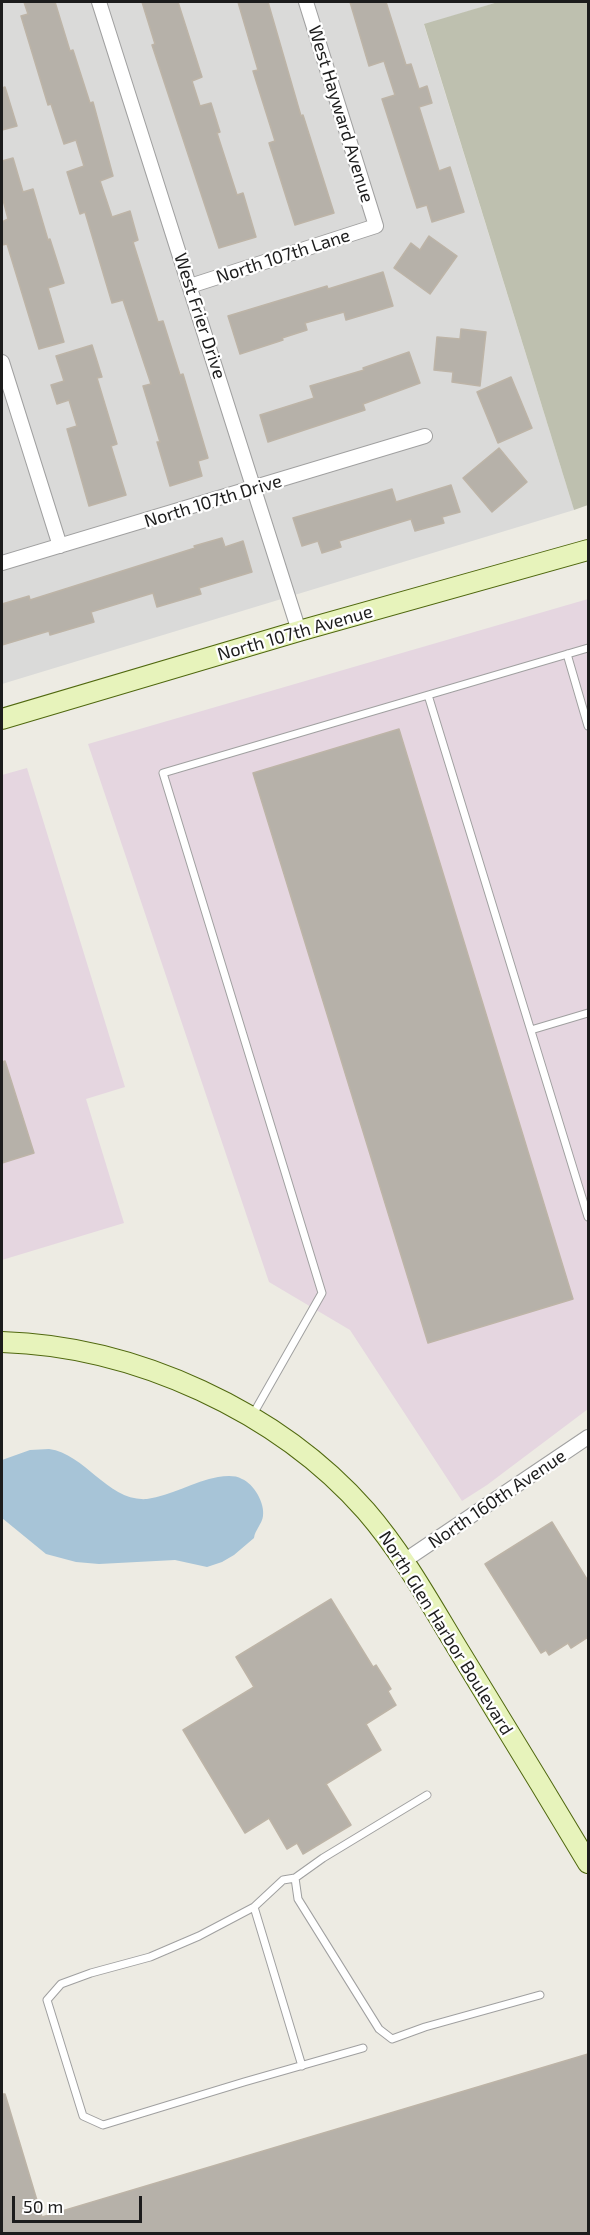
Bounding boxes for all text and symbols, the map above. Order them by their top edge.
street label: West Hayward Avenue [304,23,378,205]
street label: North 107th Lane [213,224,353,288]
street label: West Frier Drive [169,250,231,382]
street label: North 107th Drive [142,470,284,532]
street label: North 107th Avenue [215,601,375,665]
street label: North 160th Avenue [424,1445,570,1553]
street label: North Glen Harbor Boulevard [374,1527,518,1739]
scale bar [15,2184,146,2222]
text: 50 m [23,2195,63,2217]

